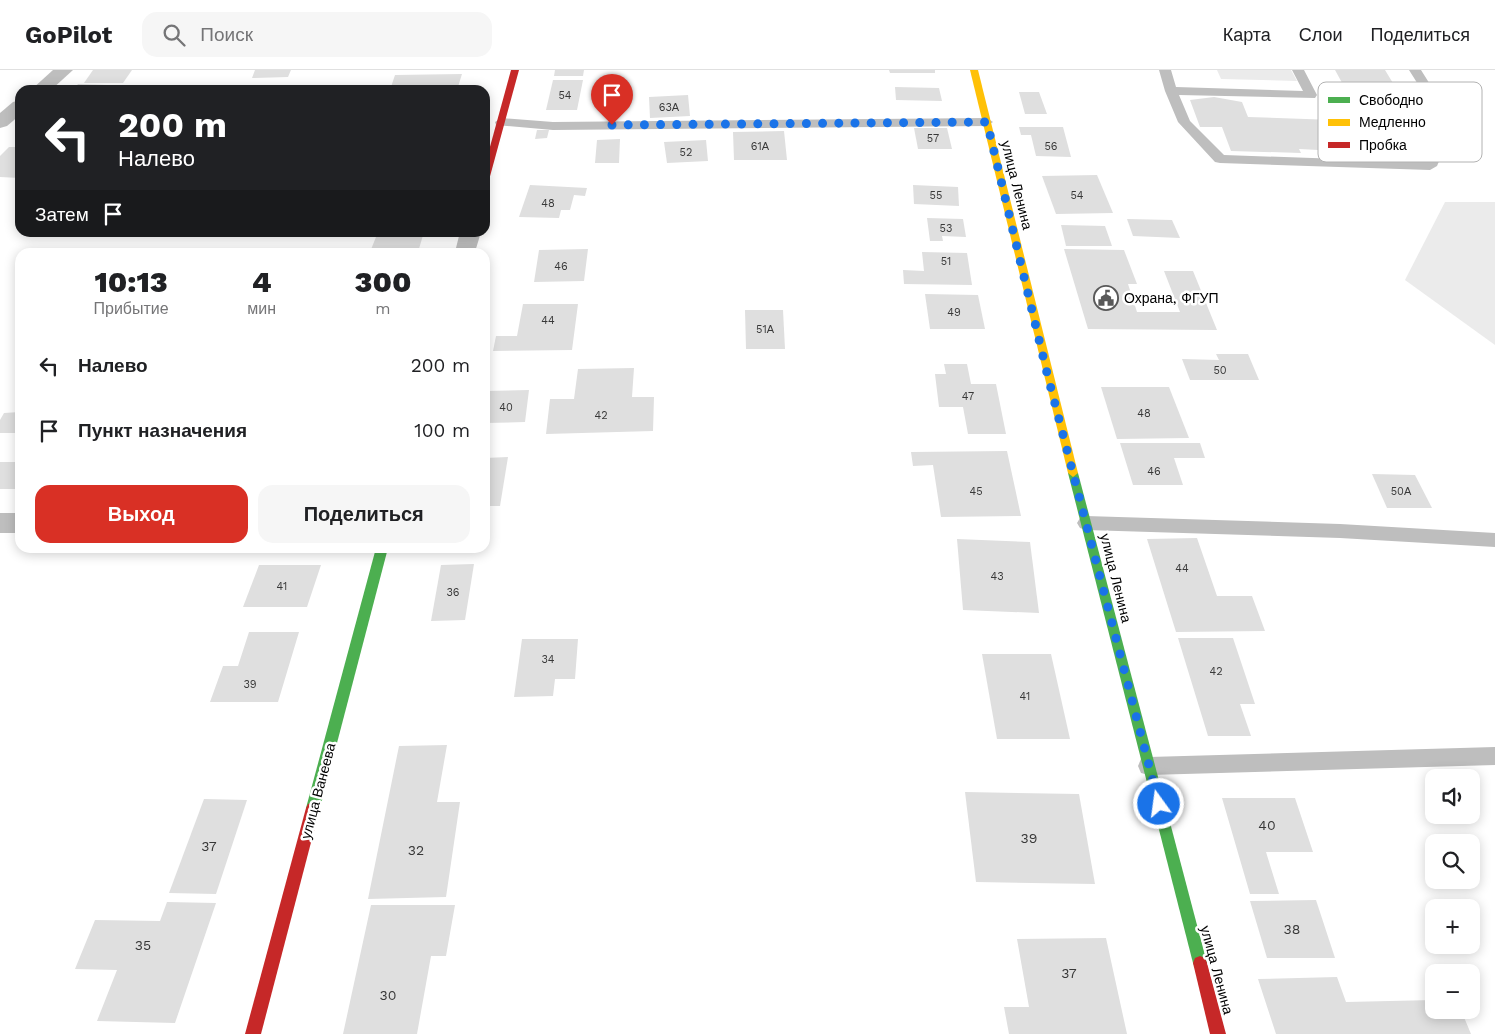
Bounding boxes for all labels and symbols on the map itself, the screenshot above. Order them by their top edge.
pin [591,74,633,125]
legend [1318,82,1482,162]
house number: 54 [558,89,572,102]
text: Свободно [1359,92,1424,108]
house number: 63А [659,101,680,114]
text: Медленно [1359,114,1426,130]
house number: 57 [927,132,939,145]
text: Пробка [1359,137,1407,153]
street label: улица Ленина [998,139,1036,231]
house number: 61А [751,140,770,153]
house number: 56 [1044,140,1058,153]
house number: 52 [680,146,692,159]
house number: 55 [930,189,942,202]
house number: 54 [1070,189,1084,202]
house number: 48 [541,197,555,210]
house number: 53 [940,222,952,235]
house number: 51 [941,255,951,268]
house number: 46 [554,260,568,273]
public building icon: Охрана, ФГУП [1093,285,1119,311]
place label: Охрана, ФГУП [1124,290,1219,306]
house number: 49 [947,306,961,319]
house number: 44 [541,314,555,327]
house number: 51А [756,323,775,336]
house number: 50 [1213,364,1227,377]
house number: 47 [962,390,974,403]
house number: 40 [499,401,513,414]
house number: 48 [1137,407,1151,420]
house number: 42 [594,409,608,422]
house number: 46 [1147,465,1161,478]
house number: 45 [969,485,983,498]
house number: 50А [1391,485,1412,498]
street label: улица Ленина [1097,532,1135,624]
house number: 44 [1175,562,1189,575]
house number: 43 [990,570,1004,583]
house number: 41 [277,580,287,593]
house number: 36 [446,586,460,599]
house number: 34 [541,653,555,666]
house number: 42 [1209,665,1223,678]
house number: 39 [243,678,257,691]
house number: 41 [1020,690,1030,703]
street label: улица Ванеева [297,741,339,841]
position arrow [1132,777,1184,829]
house number: 40 [1258,817,1276,833]
house number: 39 [1021,830,1037,846]
house number: 37 [201,838,217,854]
house number: 32 [408,842,424,858]
house number: 38 [1284,921,1300,937]
street label: улица Ленина [1197,924,1237,1016]
house number: 35 [135,937,151,953]
house number: 37 [1061,965,1077,981]
house number: 30 [380,987,396,1003]

